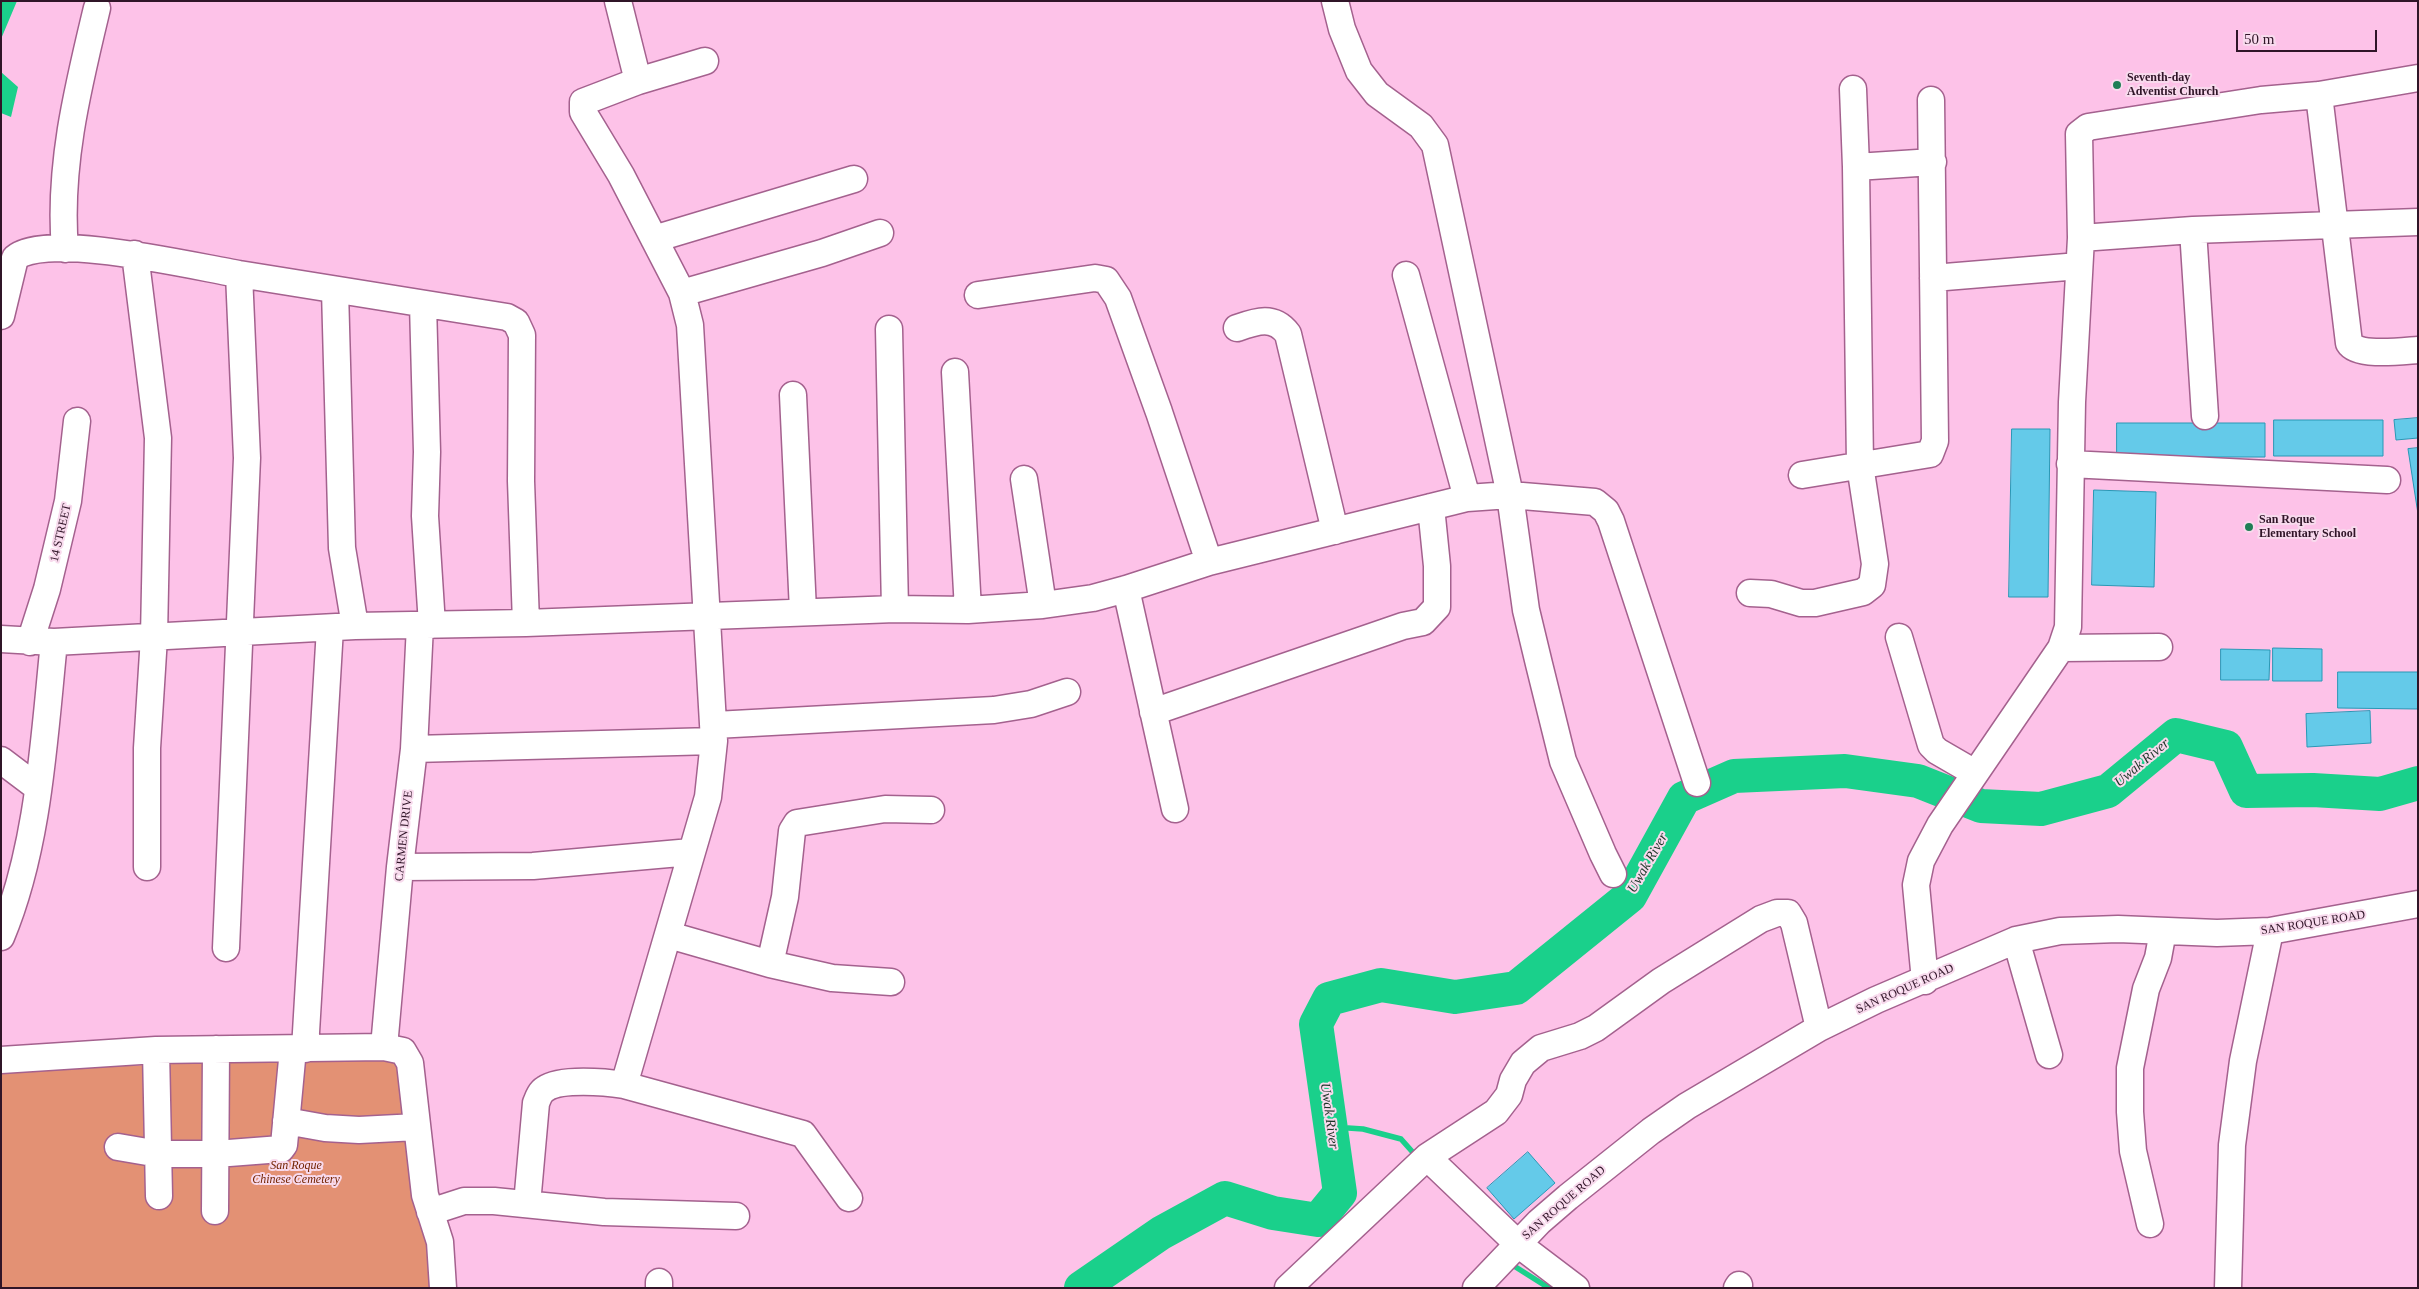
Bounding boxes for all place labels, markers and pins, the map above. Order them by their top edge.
place label: Seventh-day Adventist Church [2127,71,2218,99]
marker: Seventh-day Adventist Church [2111,79,2123,91]
place label: San Roque Elementary School [2259,513,2356,541]
marker: San Roque Elementary School [2243,521,2255,533]

